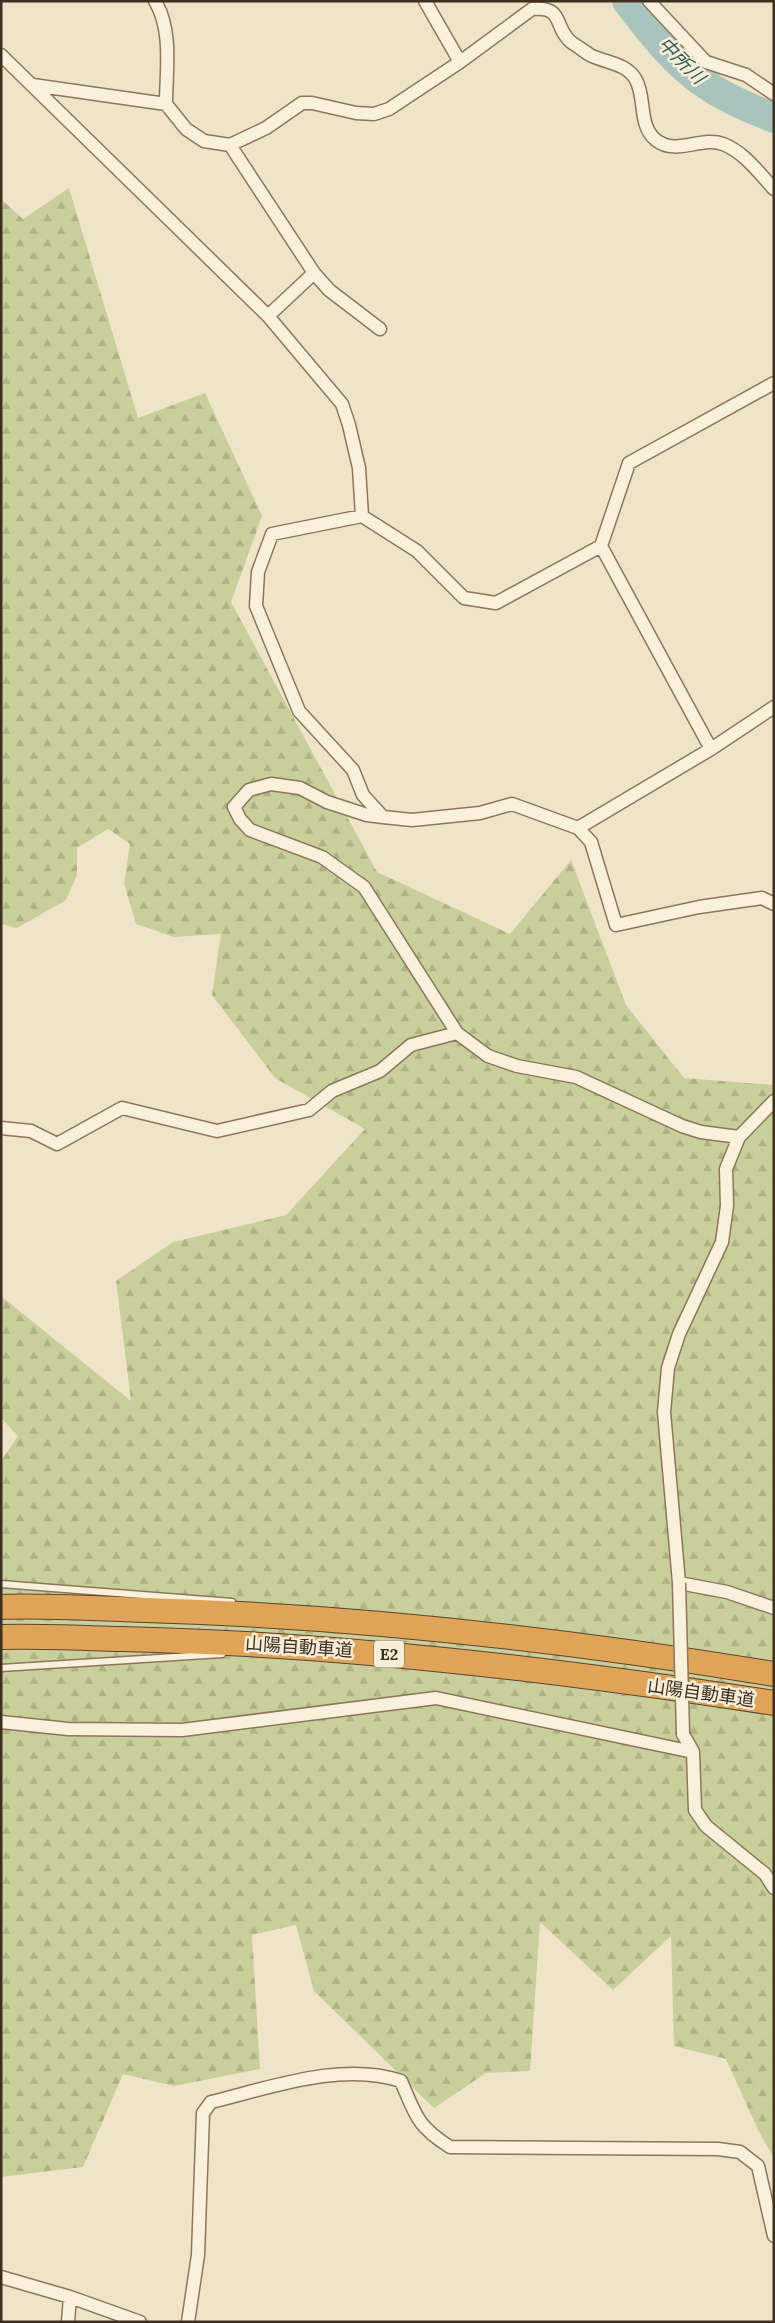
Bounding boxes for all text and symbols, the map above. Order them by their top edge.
water label: 中所川 [653,31,712,90]
street label: 山陽自動車道 [244,1631,354,1662]
road number: E2 [374,1640,404,1668]
street label: 山陽自動車道 [646,1674,756,1711]

